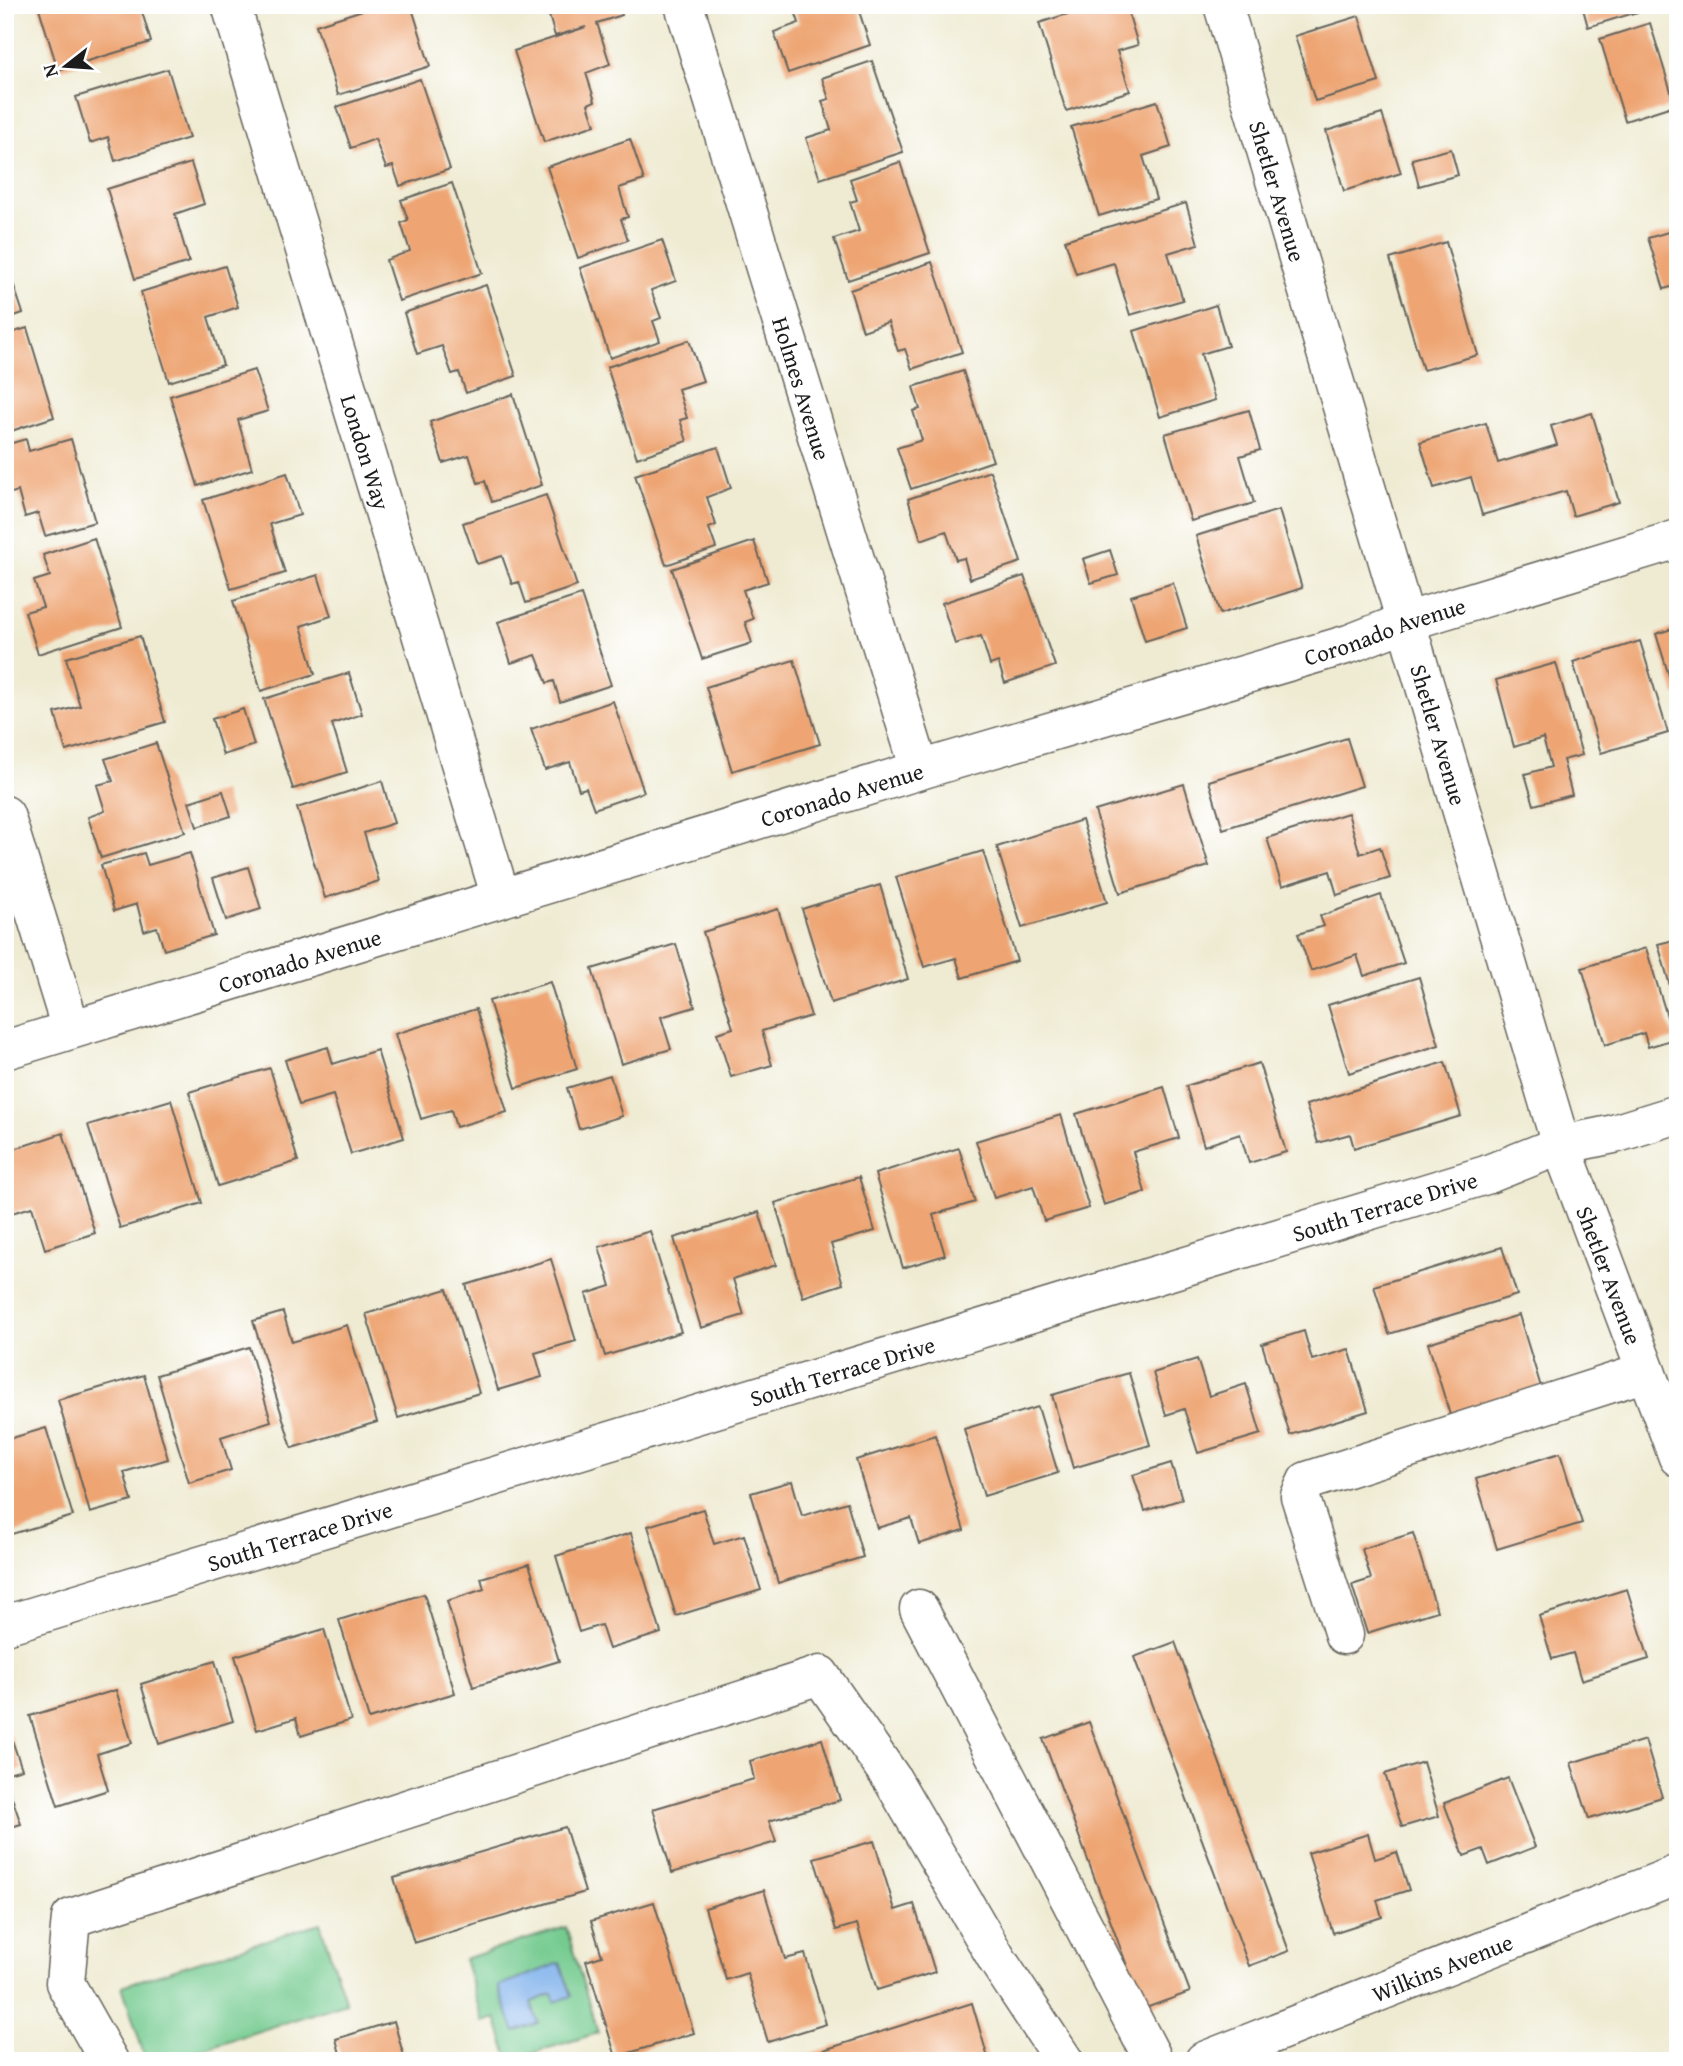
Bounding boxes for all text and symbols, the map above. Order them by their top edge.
north arrow [32,32,102,102]
text: N [34,61,65,81]
street label: Shetler Avenue [1242,117,1315,265]
street label: Holmes Avenue [765,313,840,464]
street label: London Way [333,390,399,514]
street label: Coronado Avenue [1300,588,1469,673]
street label: Shetler Avenue [1403,660,1476,809]
street label: Coronado Avenue [756,753,927,834]
street label: Coronado Avenue [214,919,385,1000]
street label: South Terrace Drive [1288,1162,1481,1249]
street label: Shetler Avenue [1569,1201,1651,1349]
street label: South Terrace Drive [746,1327,939,1414]
street label: South Terrace Drive [203,1492,396,1579]
street label: Wilkins Avenue [1367,1924,1517,2010]

